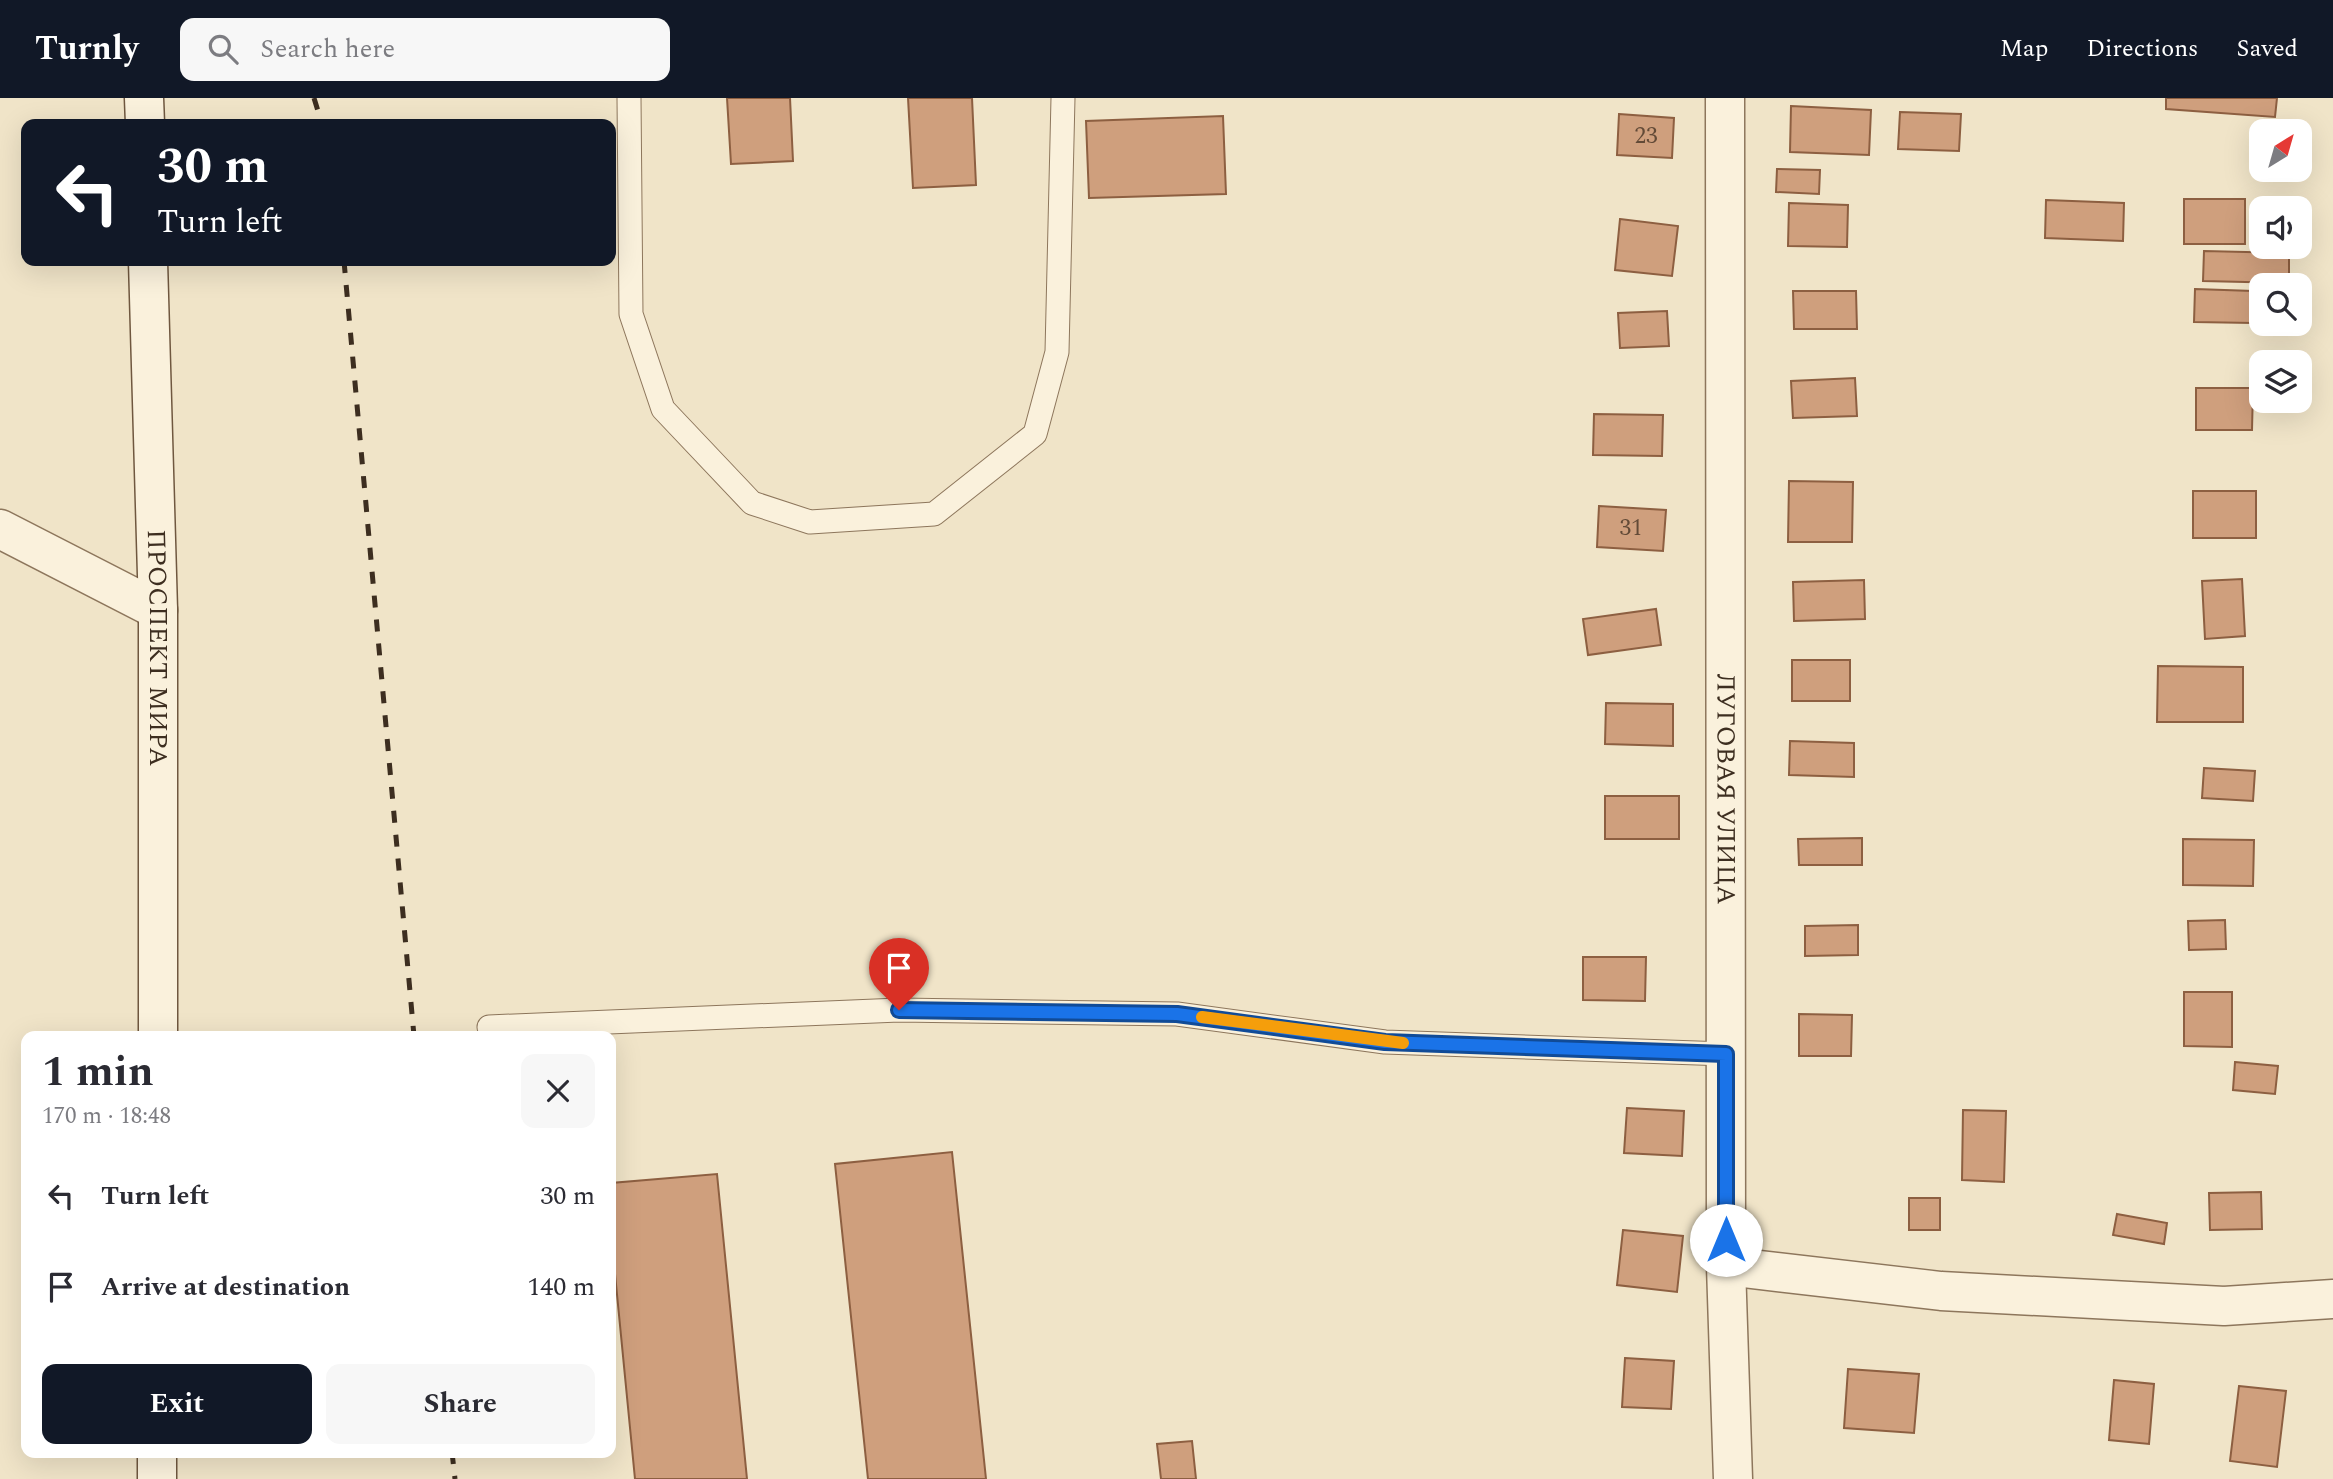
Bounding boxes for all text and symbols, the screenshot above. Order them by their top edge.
search box [180,18,670,81]
text: Turnly [35,24,138,74]
text: Search here [260,29,395,69]
icon: search [204,30,242,68]
text: Map [2000,31,2048,67]
text: Directions [2086,31,2198,67]
text: Saved [2236,31,2298,67]
house number: 23 [1635,119,1658,154]
north arrow [2249,119,2312,182]
map controls [2249,119,2312,413]
text: 30 m [157,130,268,205]
icon: left [42,147,133,238]
button: sound [2249,196,2312,259]
text: Turn left [157,198,283,247]
button: search [2249,273,2312,336]
button: layers [2249,350,2312,413]
house number: 31 [1620,511,1643,546]
street label: ПРОСПЕКТ МИРА [136,529,178,766]
street label: ЛУГОВАЯ УЛИЦА [1705,673,1746,905]
pin [869,938,929,1010]
icon: arrive [880,949,918,987]
text: 1 min [42,1041,154,1104]
button: close [521,1054,595,1128]
text: 170 m · 18:48 [42,1099,171,1134]
text: Turn left [101,1176,209,1216]
text: 30 m [540,1176,595,1216]
icon: left [42,1177,80,1215]
position arrow [1689,1203,1763,1277]
text: Arrive at destination [101,1267,350,1307]
text: 140 m [527,1267,595,1307]
icon: arrive [42,1268,80,1306]
button: Exit [42,1364,312,1444]
button: Share [326,1364,595,1444]

